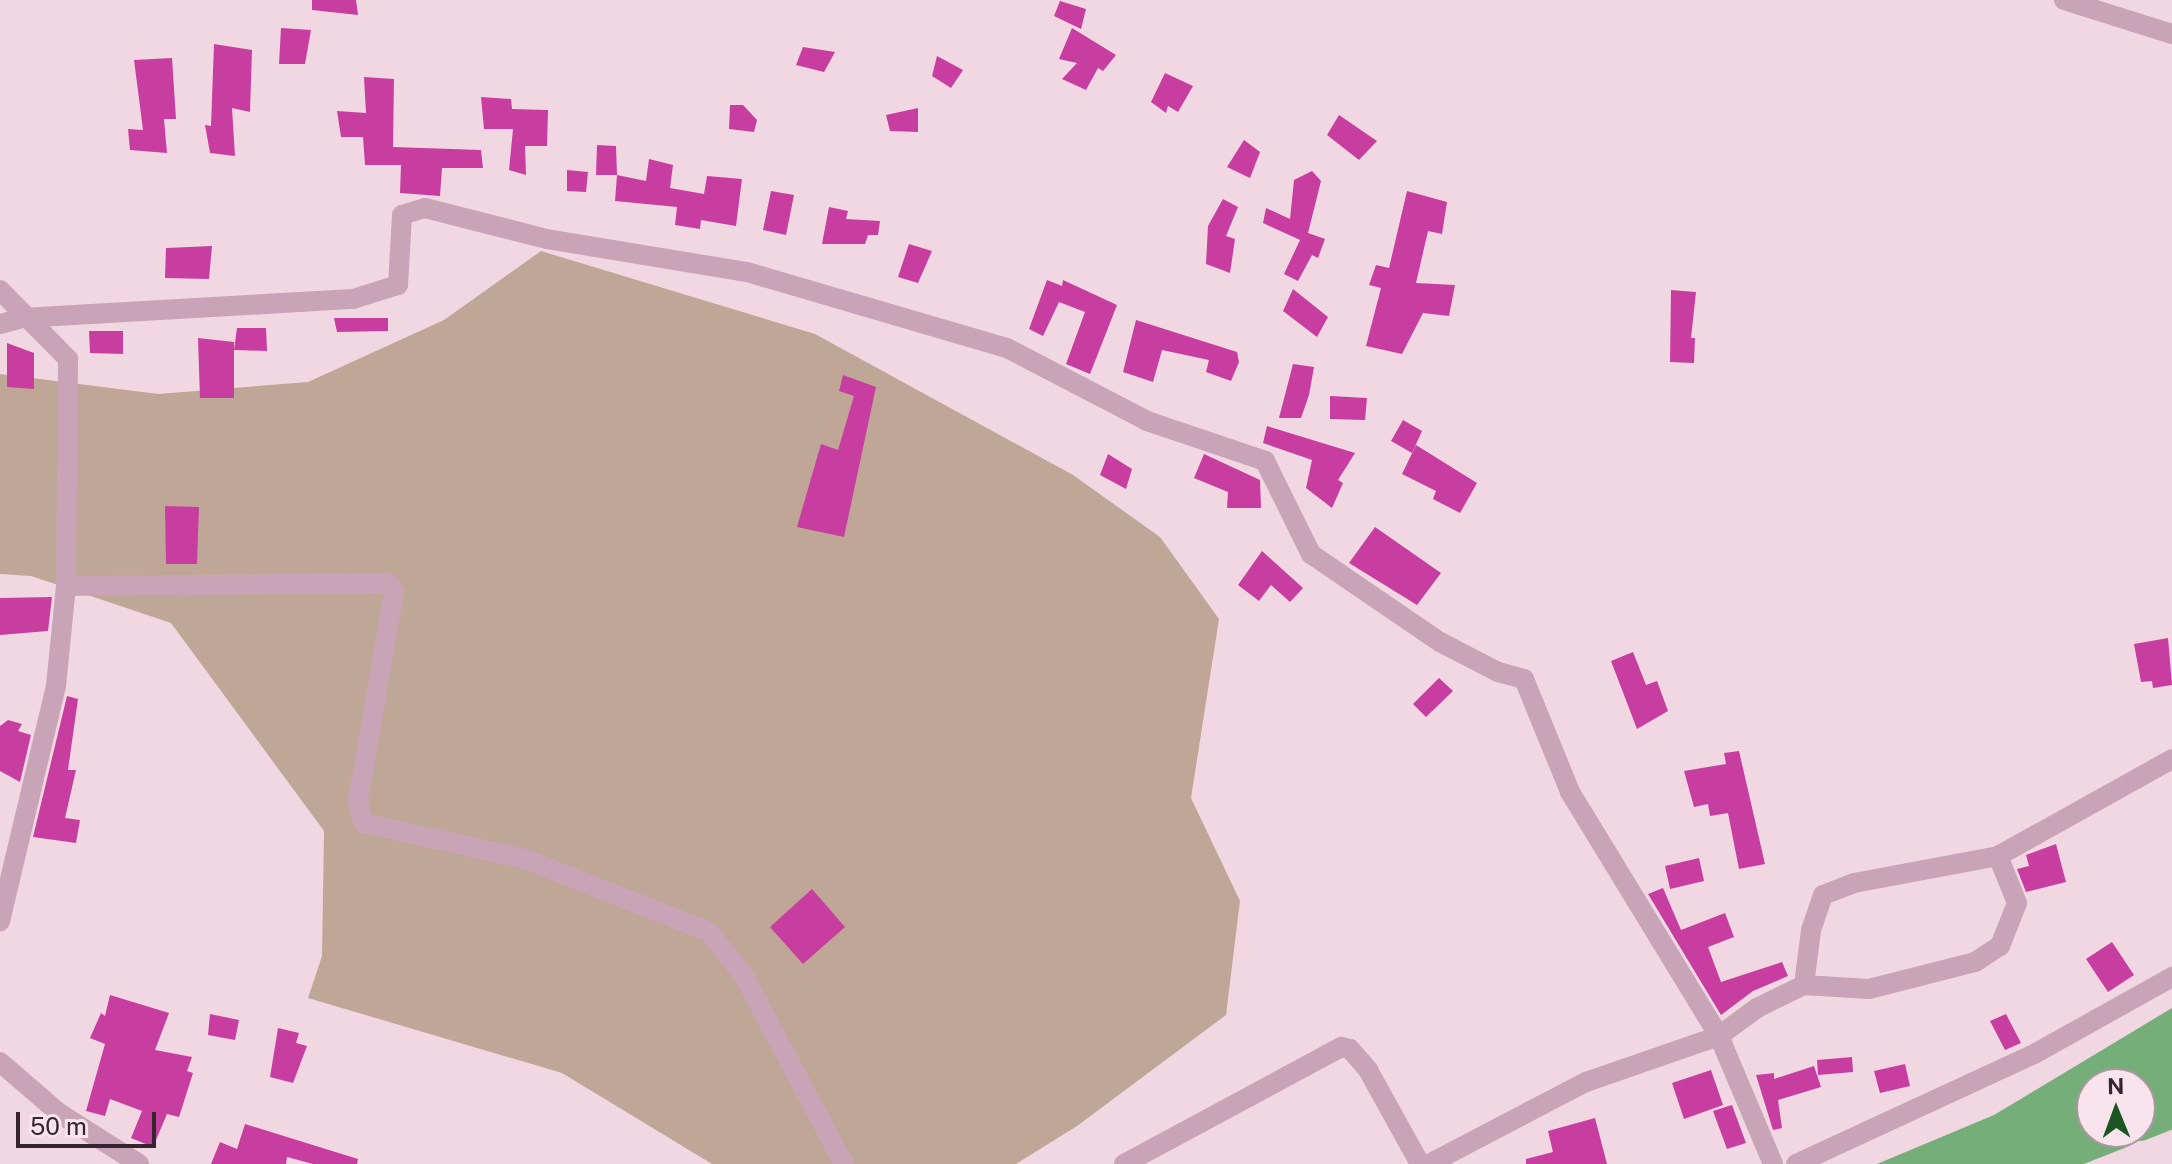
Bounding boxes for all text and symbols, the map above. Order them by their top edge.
north arrow [2076,1068,2156,1148]
text: N [2107,1073,2124,1099]
scale bar [20,1096,160,1146]
text: 50 m [30,1112,87,1140]

